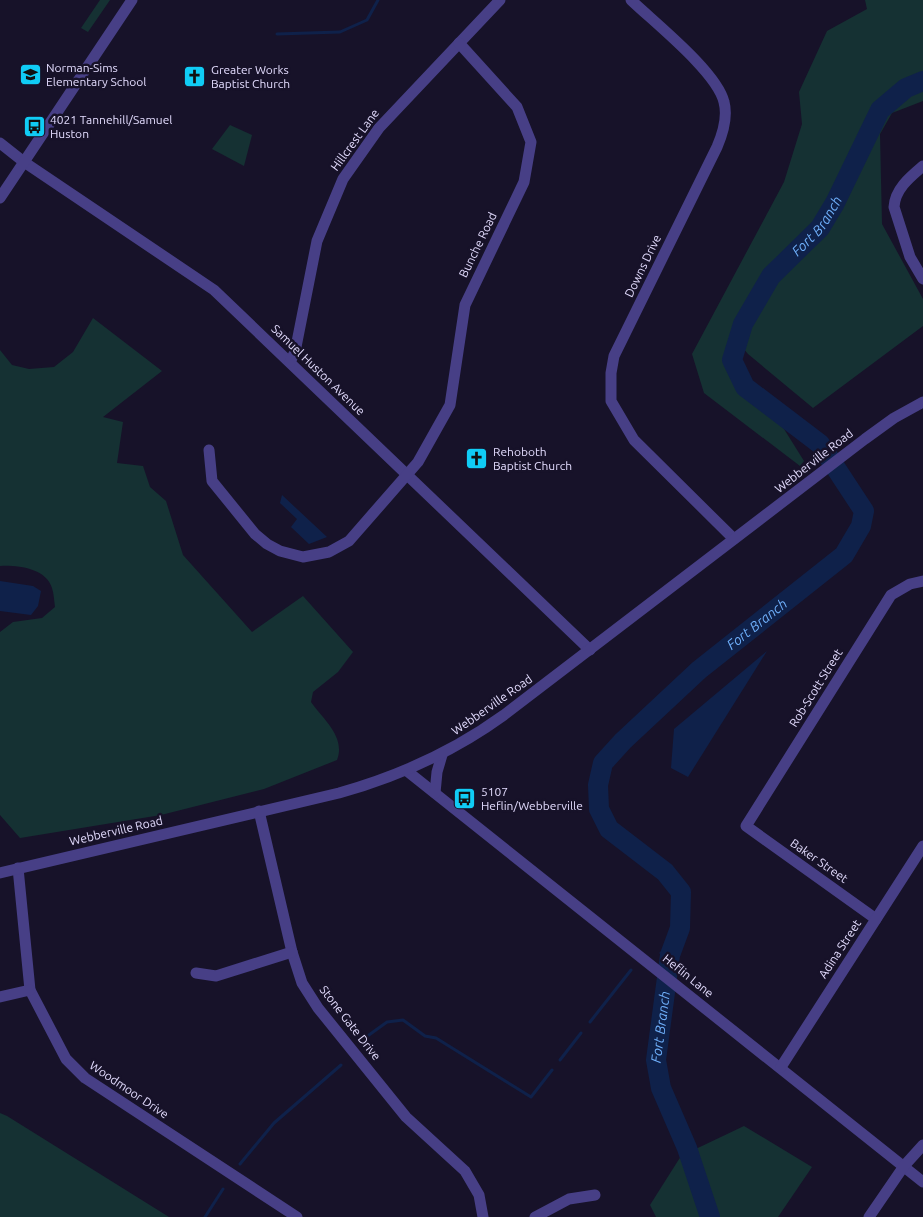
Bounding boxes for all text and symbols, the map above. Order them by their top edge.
place label: Norman-Sims Elementary School [46,61,146,88]
school or university icon: Norman-Sims Elementary School [18,63,42,87]
place label: Greater Works Baptist Church [211,63,290,90]
church icon: Greater Works Baptist Church [183,65,207,89]
street label: Hillcrest Lane [328,106,381,173]
place label: 4021 Tannehill/Samuel Huston [50,113,172,140]
bus stop icon: 4021 Tannehill/Samuel Huston [22,115,46,139]
water label: Fort Branch [788,193,845,259]
street label: Bunche Road [456,210,499,279]
street label: Downs Drive [622,232,663,299]
street label: Samuel Huston Avenue [269,322,368,418]
street label: Webberville Road [772,426,855,495]
place label: Rehoboth Baptist Church [493,445,572,472]
church icon: Rehoboth Baptist Church [465,447,489,471]
water label: Fort Branch [724,595,790,653]
street label: Rob-Scott Street [786,646,845,729]
street label: Webberville Road [449,672,534,737]
place label: 5107 Heflin/Webberville [481,785,583,812]
bus stop icon: 5107 Heflin/Webberville [453,787,477,811]
street label: Webberville Road [68,813,164,848]
street label: Baker Street [788,836,851,885]
street label: Adina Street [816,917,863,980]
street label: Heflin Lane [661,951,716,1000]
street label: Stone Gate Drive [317,983,383,1062]
water label: Fort Branch [648,990,673,1064]
street label: Woodmoor Drive [87,1058,171,1121]

